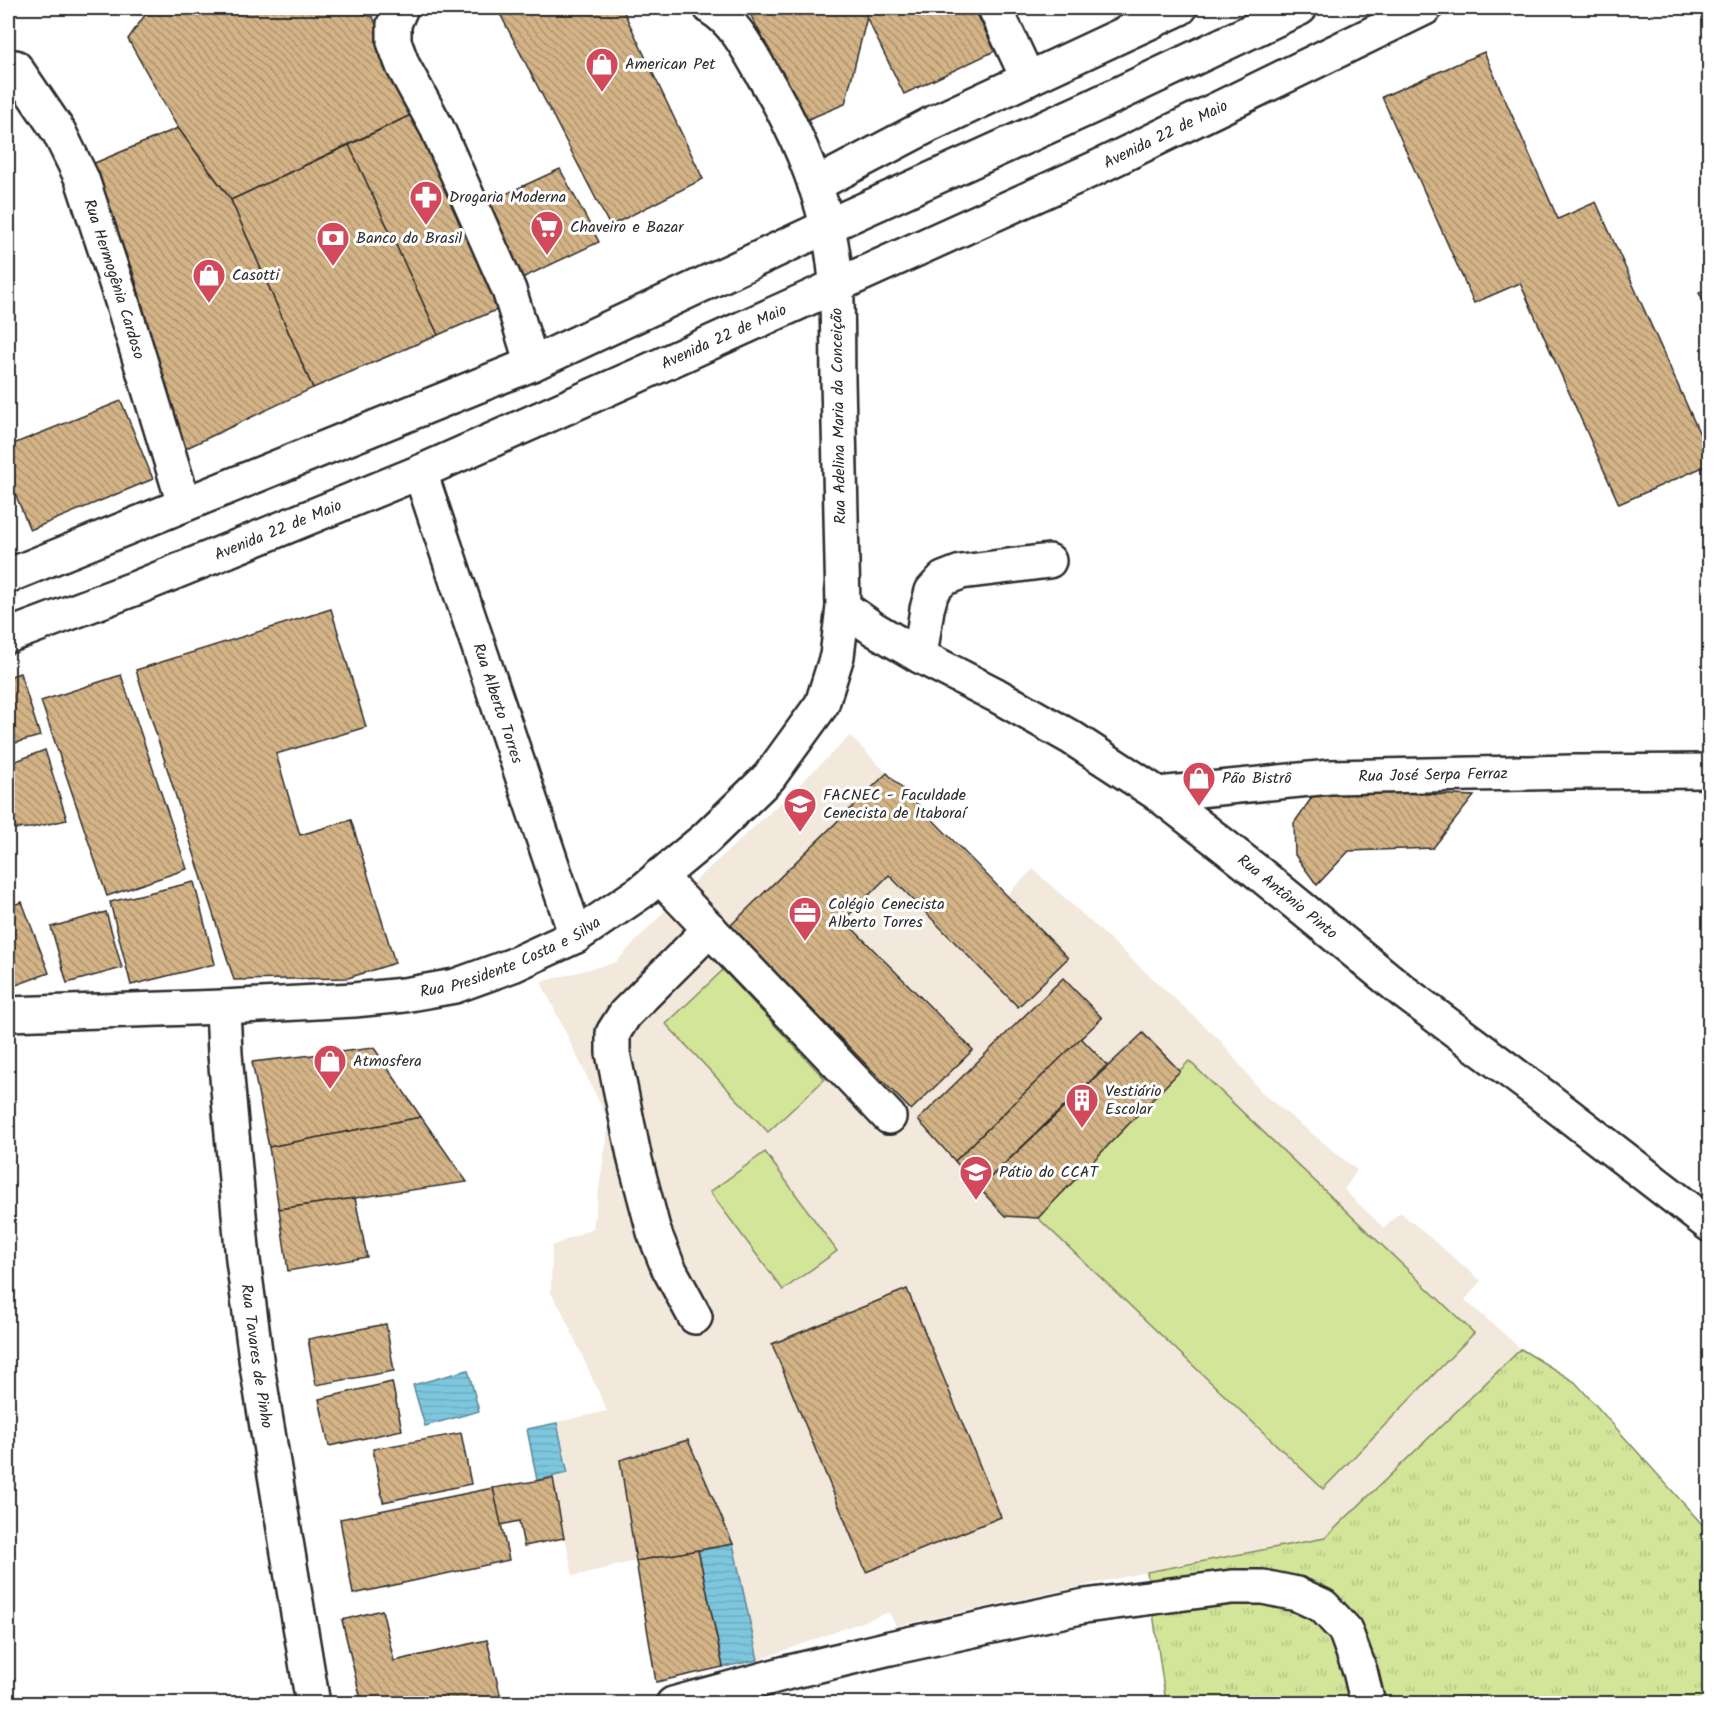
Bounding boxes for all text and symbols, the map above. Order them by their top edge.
shop icon: American Pet [584,46,620,93]
place label: American Pet [625,52,716,77]
street label: Avenida 22 de Maio [1099,93,1232,175]
pharmacy icon: Drogaria Moderna [408,179,444,226]
place label: Drogaria Moderna [449,185,566,210]
street label: Rua Hermogênia Cardoso [77,196,151,362]
supermarket icon: Chaveiro e Bazar [529,209,565,256]
place label: Chaveiro e Bazar [570,215,685,240]
bank icon: Banco do Brasil [315,220,351,267]
place label: Banco do Brasil [356,226,462,251]
shop icon: Casotti [191,257,227,304]
place label: Casotti [232,263,281,288]
street label: Avenida 22 de Maio [657,297,791,376]
street label: Rua Adelina Maria da Conceição [825,308,853,524]
street label: Avenida 22 de Maio [210,493,345,567]
street label: Rua Alberto Torres [466,640,530,767]
shop icon: Pão Bistrô [1181,760,1217,807]
street label: Rua José Serpa Ferraz [1358,761,1508,789]
place label: Pão Bistrô [1222,766,1292,791]
place label: FACNEC - Faculdade Cenecista de Itaboraí [823,783,968,826]
school or university icon: FACNEC - Faculdade Cenecista de Itaboraí [782,786,818,833]
street label: Rua Antônio Pinto [1232,848,1343,945]
place label: Colégio Cenecista Alberto Torres [828,892,945,935]
office icon: Colégio Cenecista Alberto Torres [787,895,823,942]
street label: Rua Presidente Costa e Silva [418,910,606,1004]
shop icon: Atmosfera [312,1043,348,1090]
place label: Atmosfera [353,1049,422,1074]
place label: Vestiário Escolar [1105,1079,1161,1122]
building icon: Vestiário Escolar [1064,1082,1100,1129]
school or university icon: Pátio do CCAT [958,1154,994,1201]
place label: Pátio do CCAT [999,1160,1099,1185]
street label: Rua Tavares de Pinho [234,1283,280,1430]

